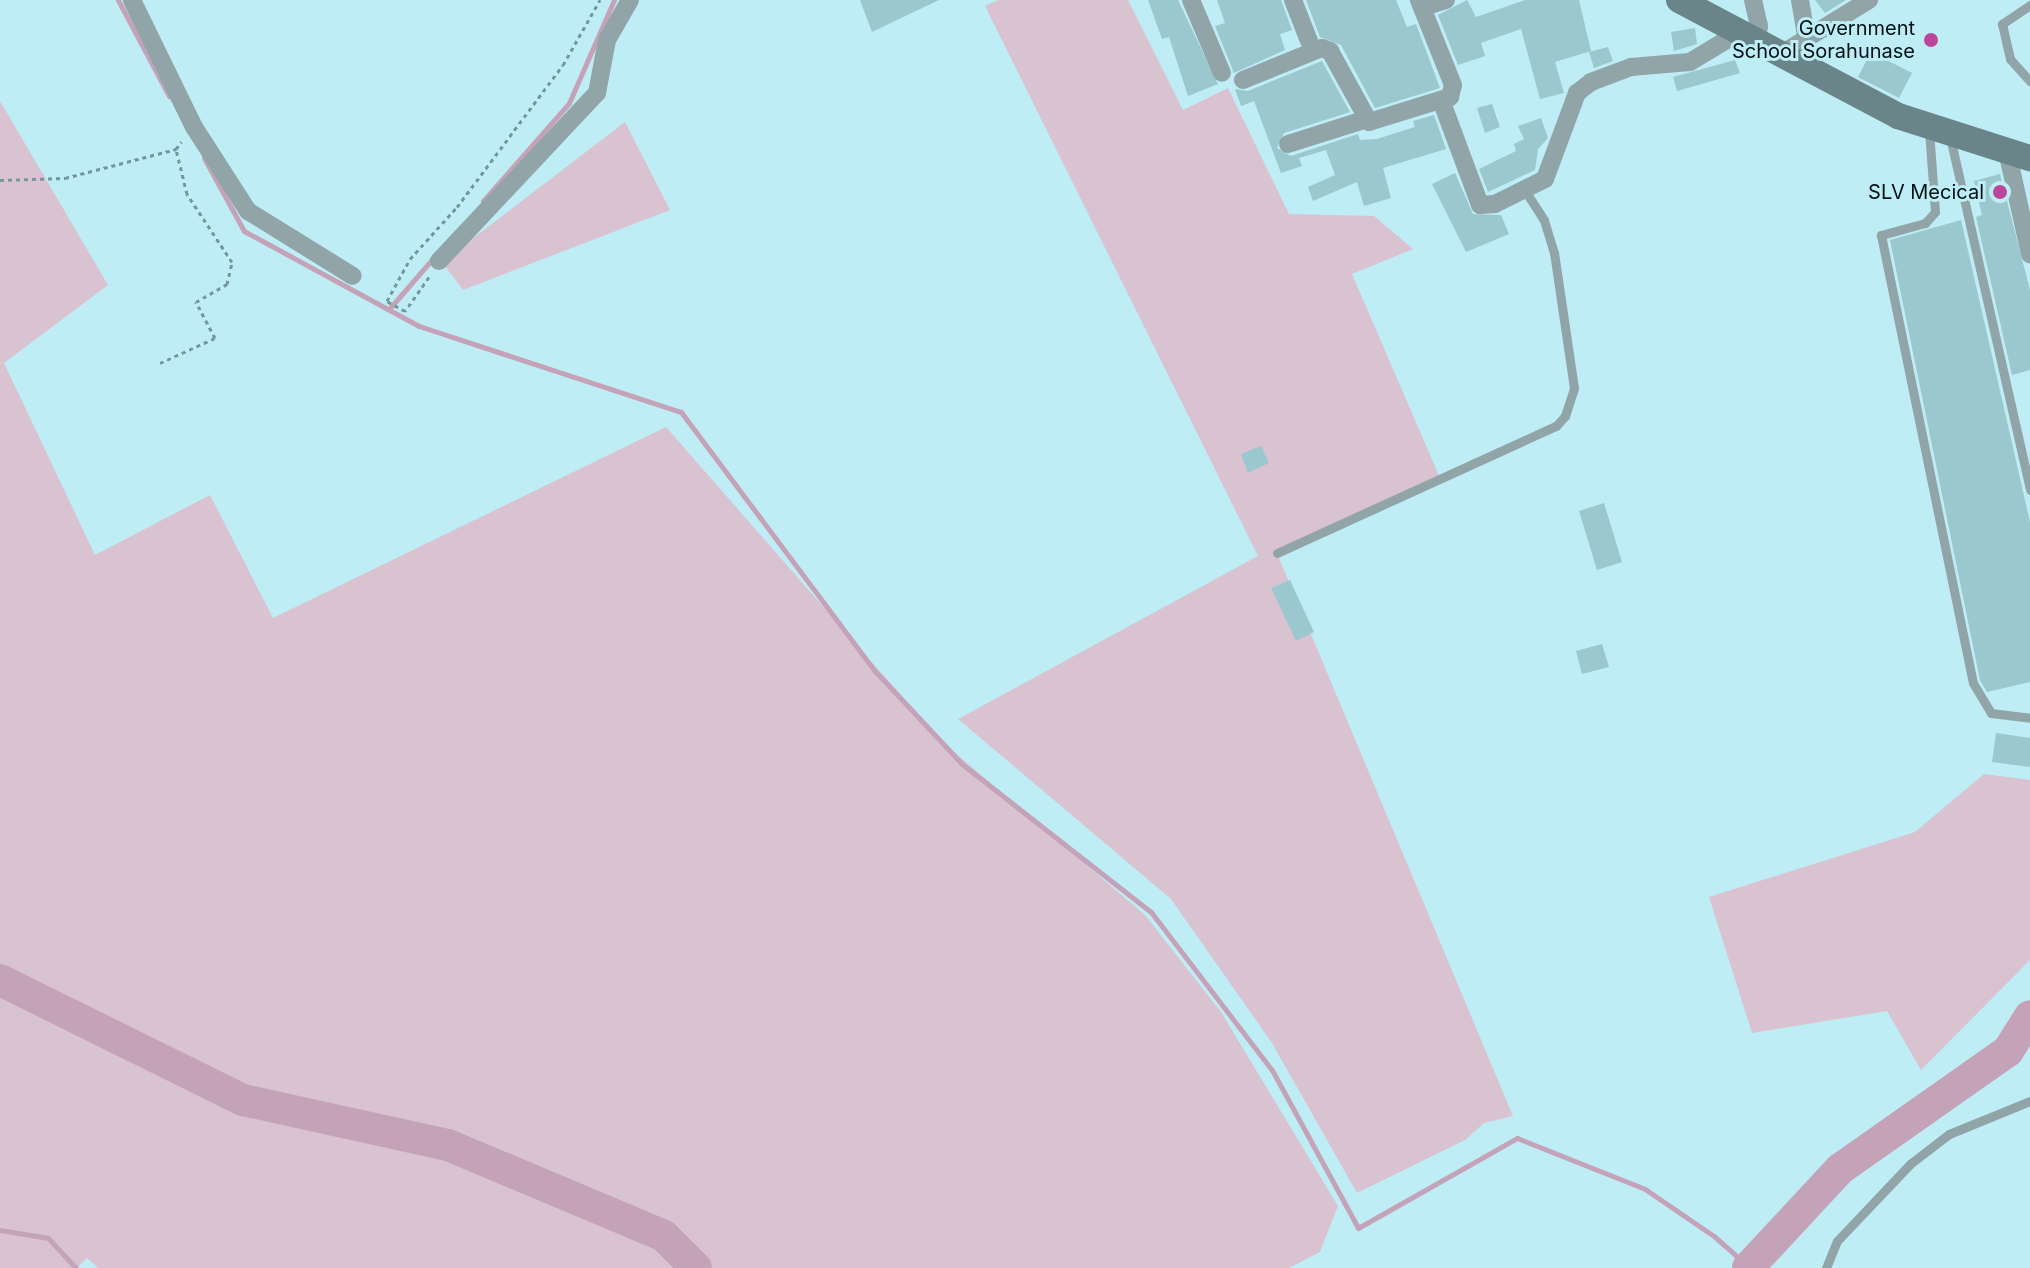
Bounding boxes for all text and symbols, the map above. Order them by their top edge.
place label: Government School Sorahunase [1732,16,1915,63]
marker: Government School Sorahunase [1922,31,1940,49]
place label: SLV Mecical [1868,180,1984,204]
marker: SLV Mecical [1991,183,2009,201]

